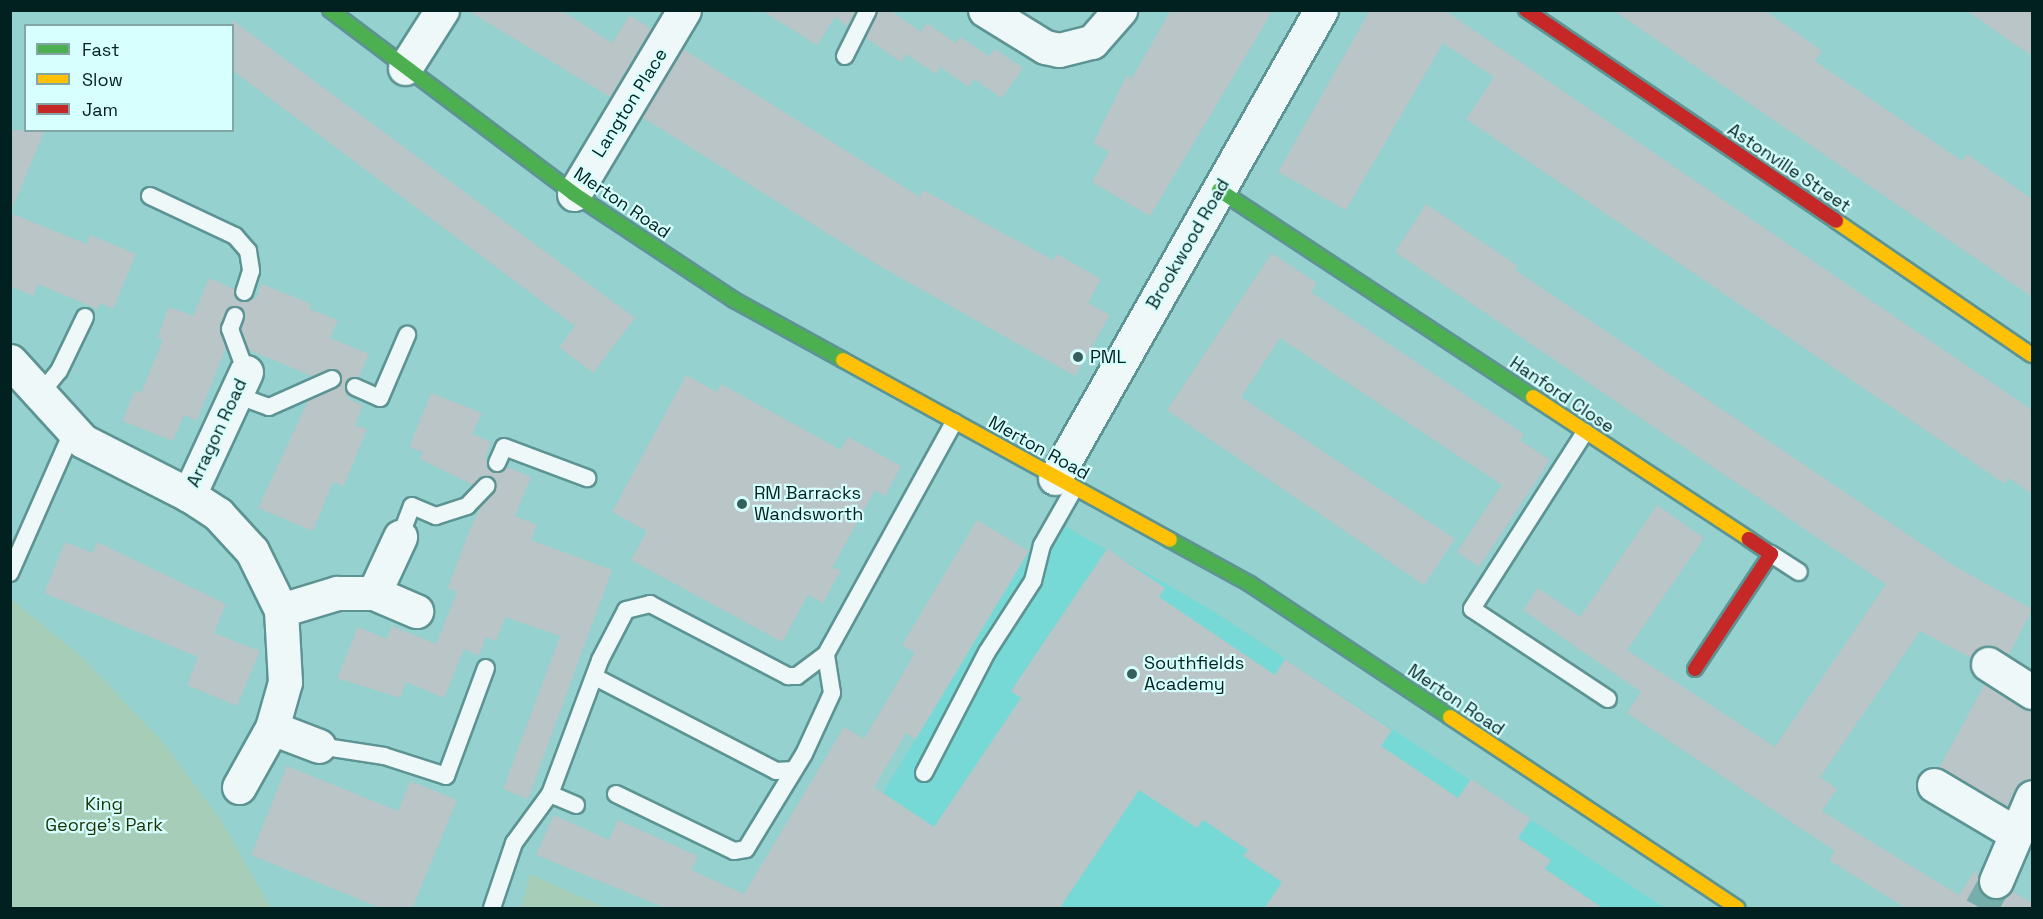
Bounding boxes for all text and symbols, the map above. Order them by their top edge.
legend [24,24,234,132]
text: Fast [82,38,119,61]
street label: Langton Place [588,45,672,161]
text: Slow [82,68,123,91]
text: Jam [82,98,118,121]
street label: Astonville Street [1723,119,1855,217]
street label: Merton Road [570,163,674,243]
street label: Brookwood Road [1142,175,1234,313]
place label: PML [1090,346,1126,368]
marker: PML [1071,350,1085,364]
street label: Hanford Close [1506,352,1618,438]
street label: Arragon Road [182,375,252,491]
street label: Merton Road [985,411,1093,485]
place label: RM Barracks Wandsworth [754,483,863,526]
marker: RM Barracks Wandsworth [735,497,749,511]
place label: Southfields Academy [1144,653,1244,696]
street label: Merton Road [1404,660,1508,740]
marker: Southfields Academy [1125,667,1139,681]
park label: King George's Park [45,794,163,836]

